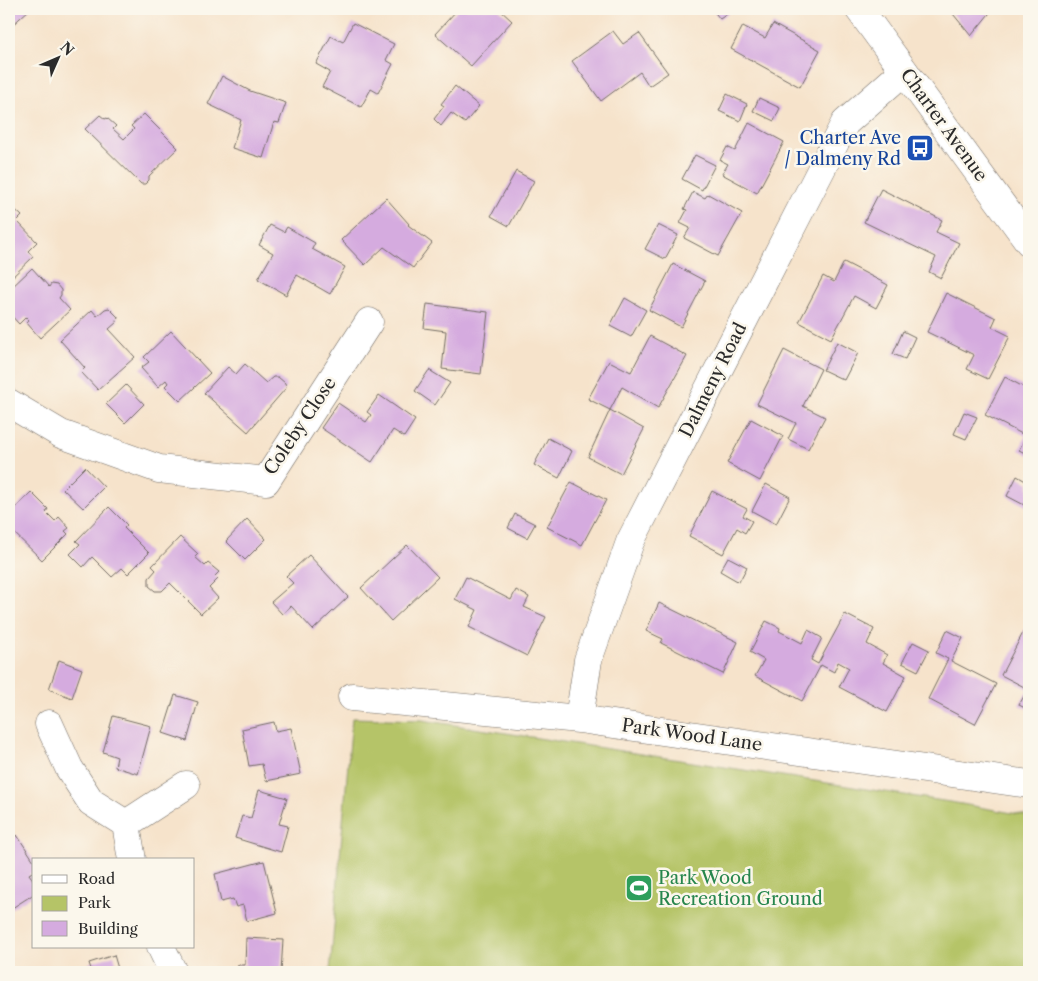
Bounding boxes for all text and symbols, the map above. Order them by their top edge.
north arrow [32,32,82,82]
text: N [57,38,78,59]
street label: Charter Avenue [896,64,992,186]
place label: Charter Ave / Dalmeny Rd [784,127,901,170]
bus stop icon: Charter Ave / Dalmeny Rd [905,133,935,163]
street label: Dalmeny Road [675,319,751,441]
street label: Coleby Close [259,373,341,479]
street label: Park Wood Lane [620,714,764,756]
legend [32,858,195,948]
place label: Park Wood Recreation Ground [658,867,823,910]
text: Road [78,869,115,888]
sports icon: Park Wood Recreation Ground [624,873,654,903]
text: Park [78,893,112,912]
text: Building [78,919,138,938]

